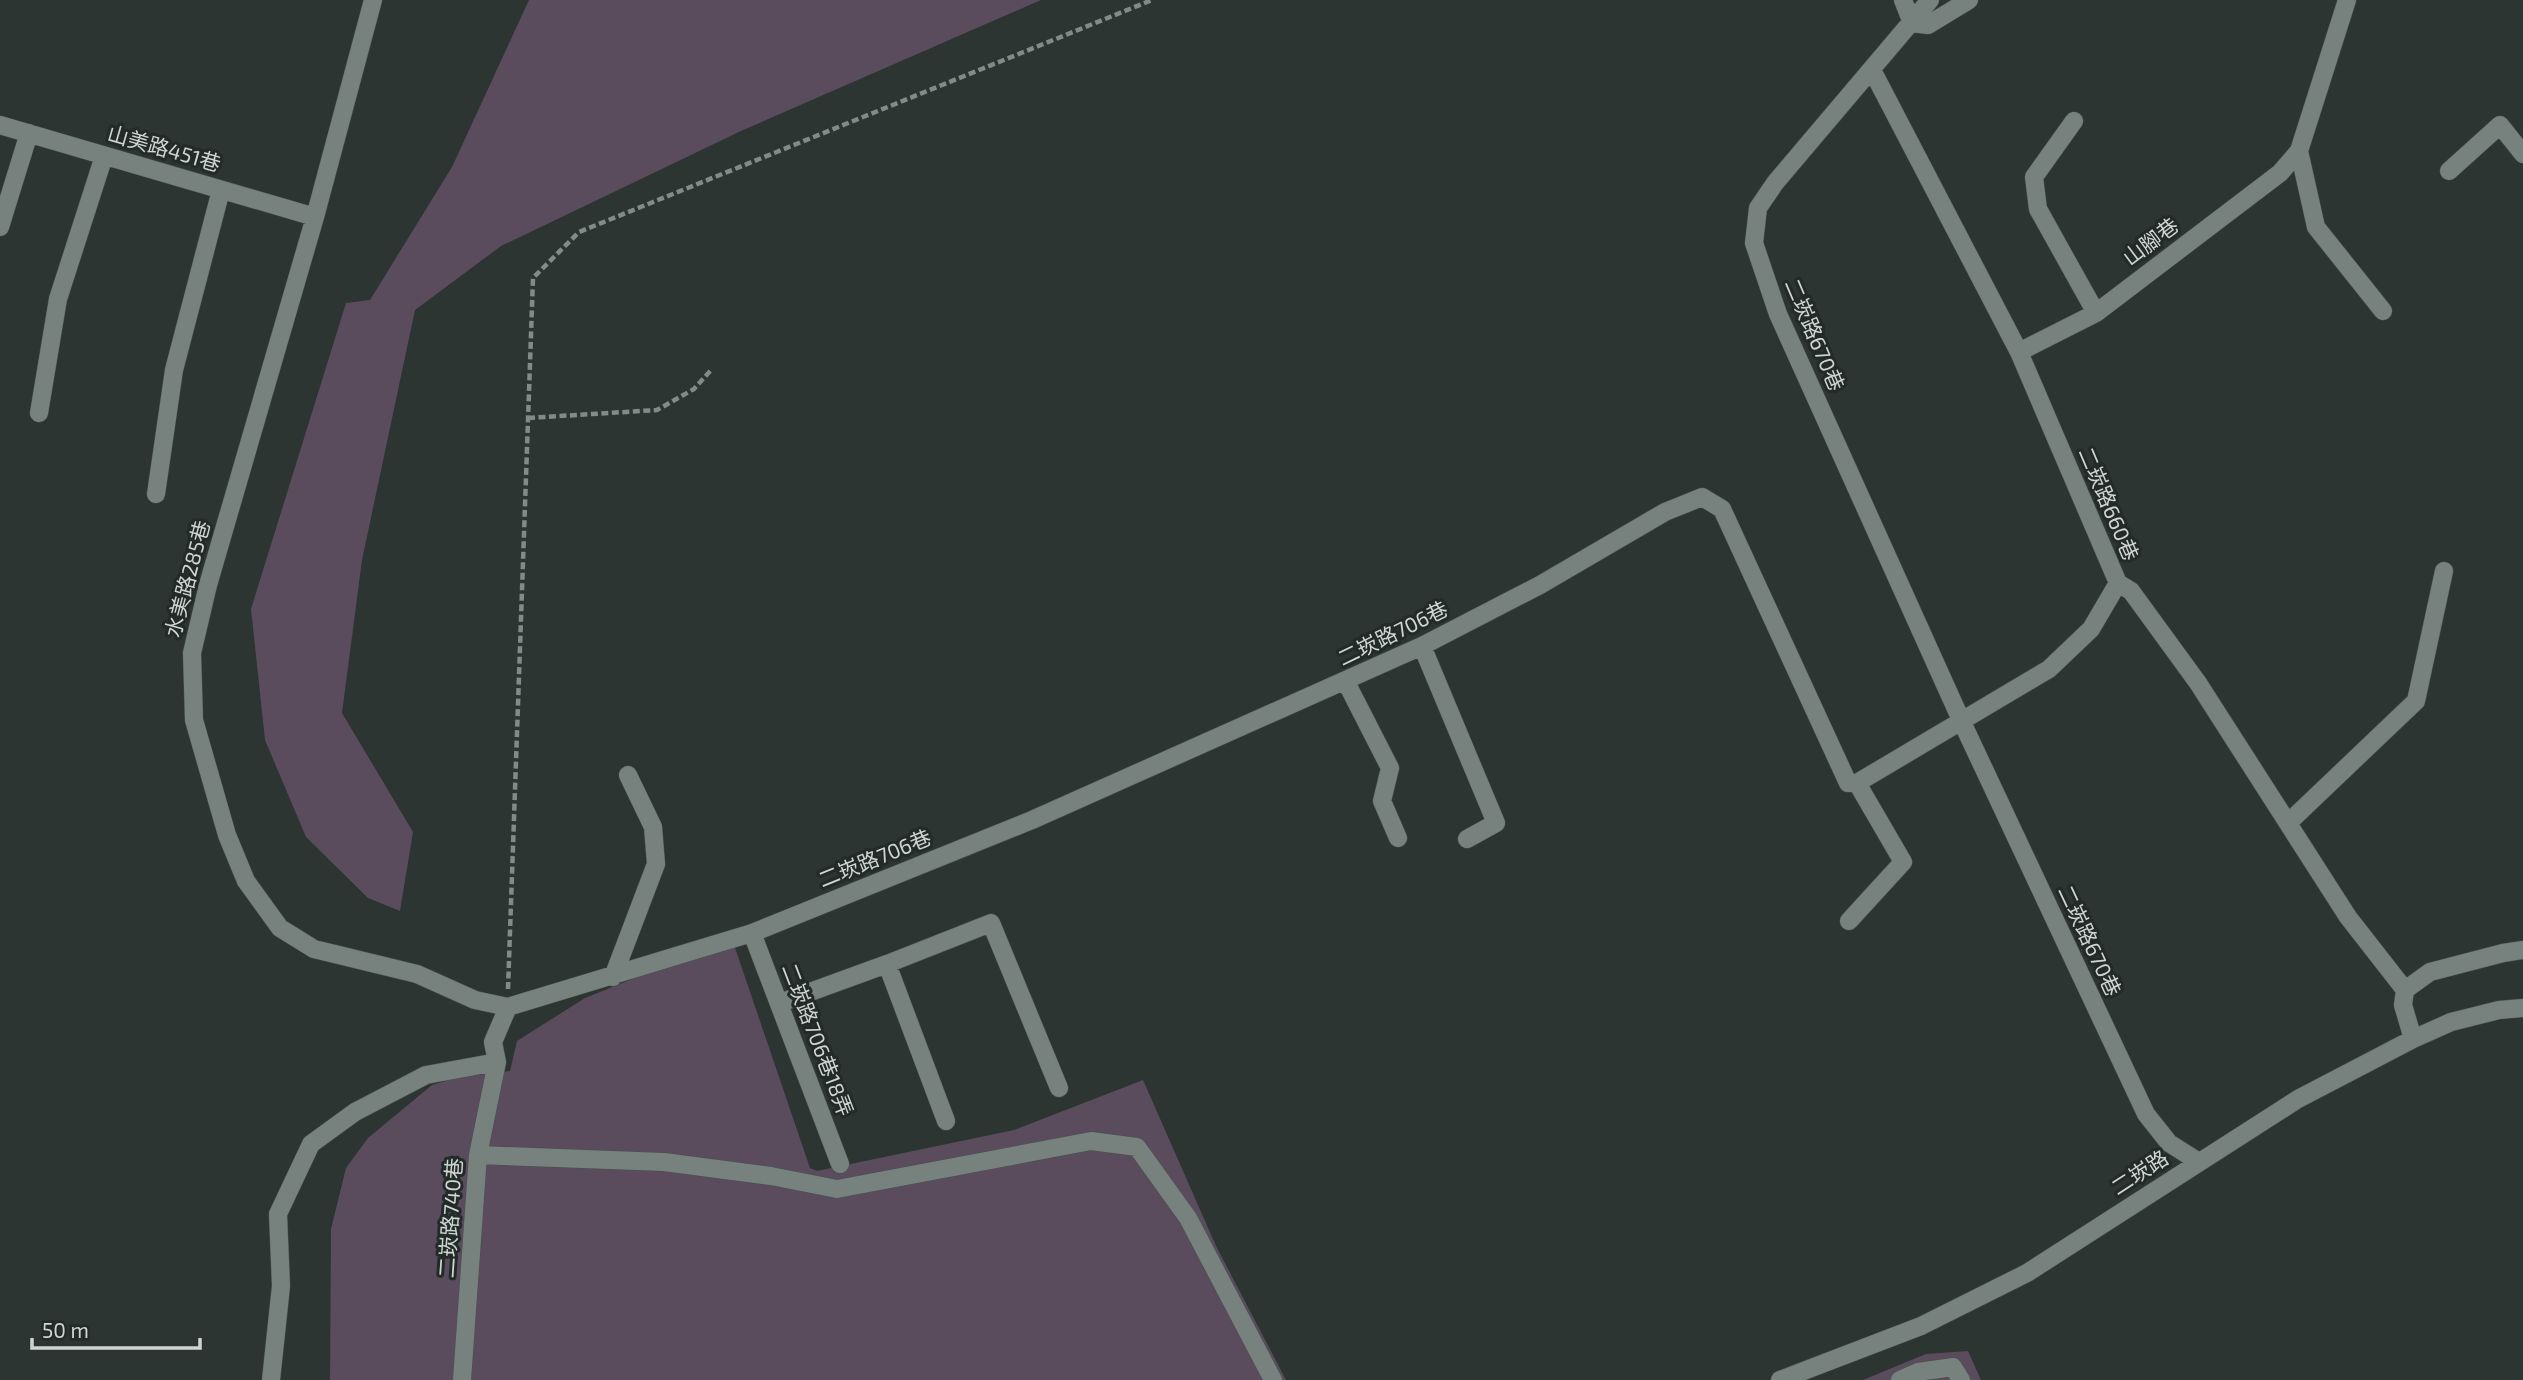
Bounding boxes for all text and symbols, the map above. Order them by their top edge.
street label: 山美路451巷 [105,119,224,176]
street label: 山腳巷 [2117,212,2183,270]
street label: 二崁路670巷 [1781,275,1850,394]
street label: 二崁路660巷 [2074,443,2144,564]
street label: 水美路285巷 [159,518,214,640]
street label: 二崁路706巷 [1333,595,1451,670]
street label: 二崁路706巷 [814,824,934,892]
street label: 二崁路670巷 [2054,881,2127,1000]
street label: 二崁路706巷18弄 [778,960,859,1119]
street label: 二崁路 [2106,1144,2172,1199]
street label: 二崁路740巷 [433,1157,466,1279]
scale bar [32,1306,200,1350]
text: 50 m [42,1317,89,1342]

